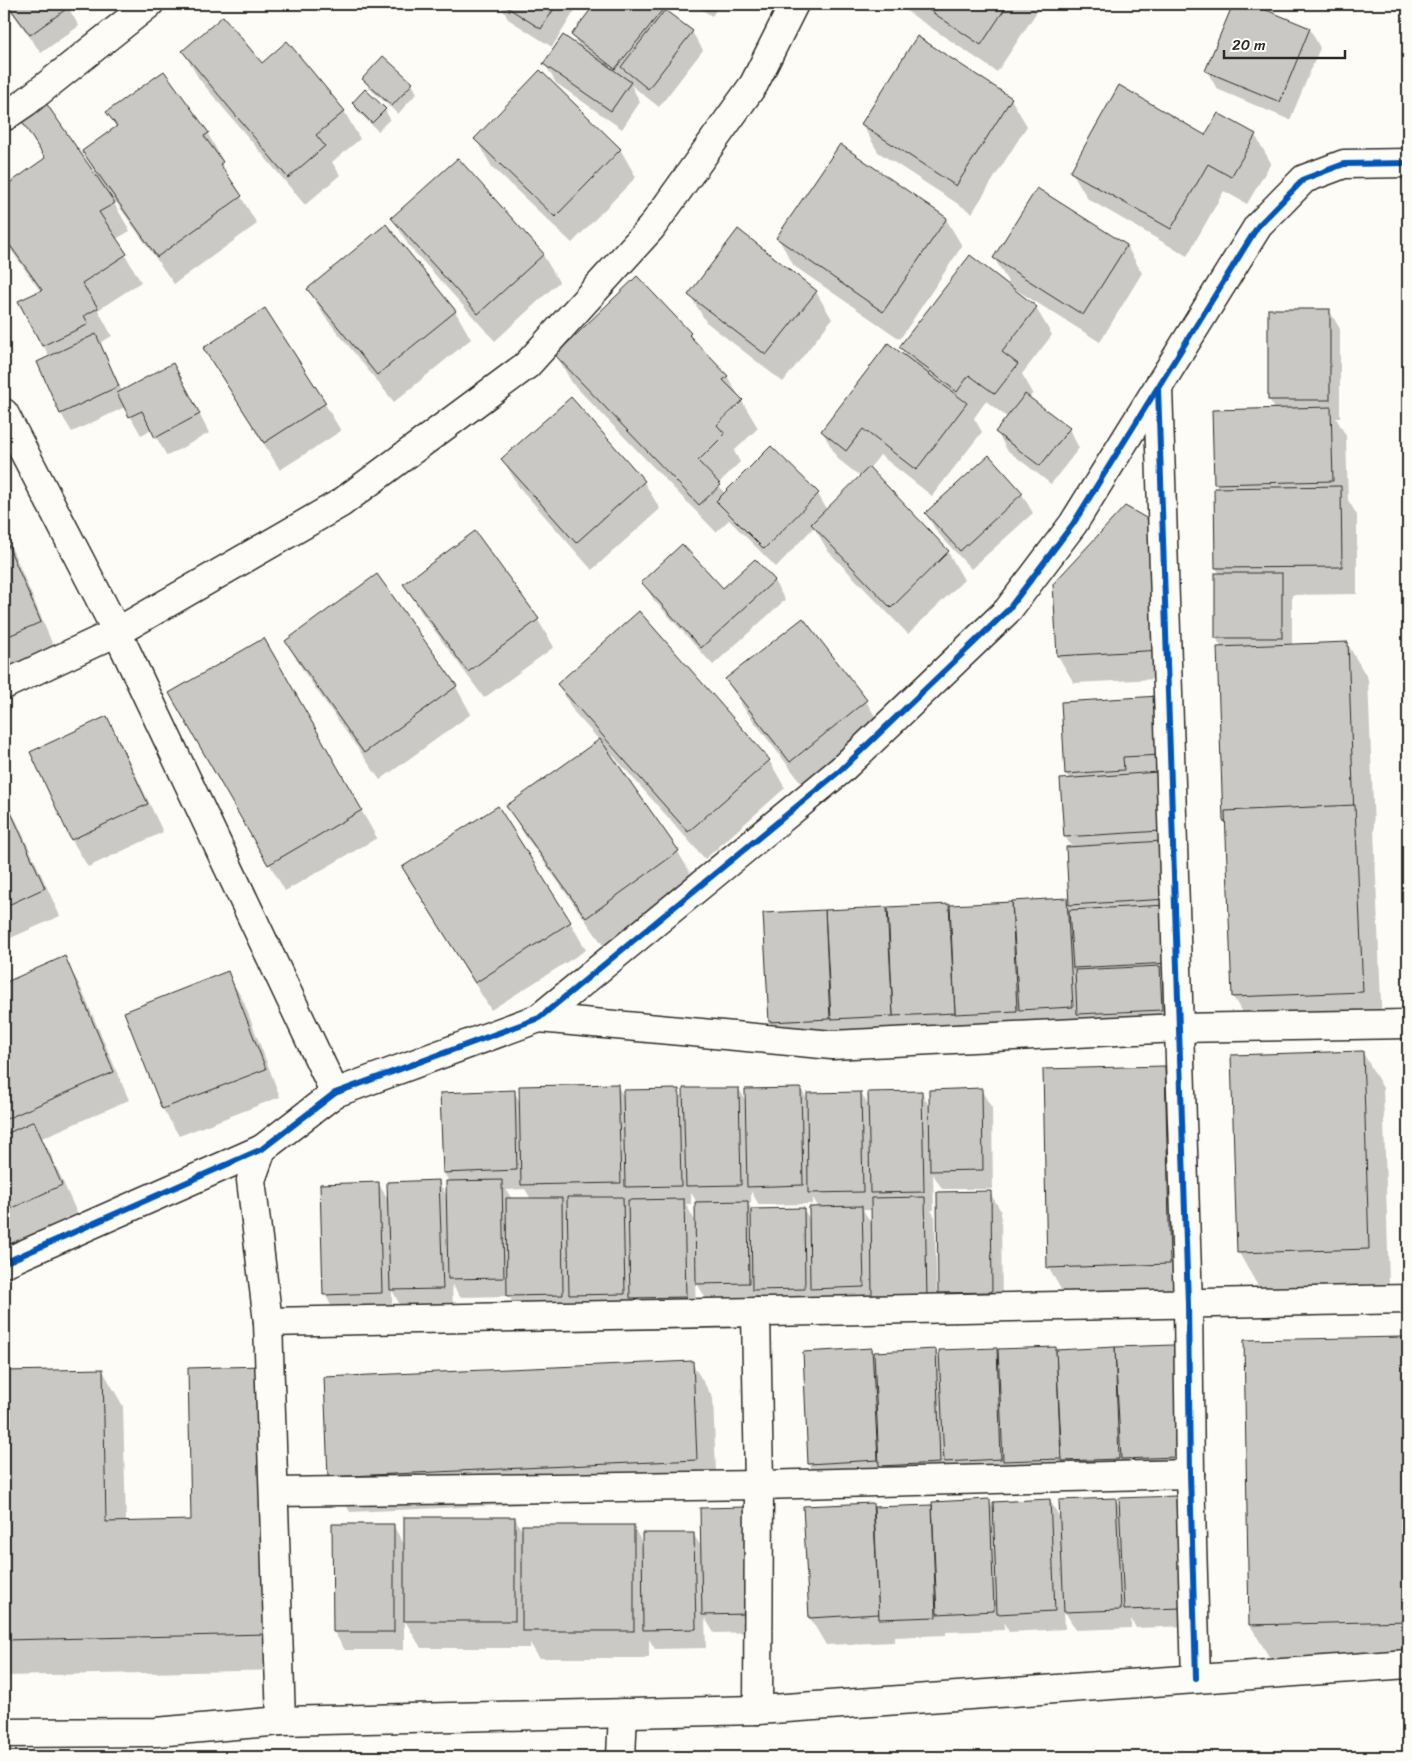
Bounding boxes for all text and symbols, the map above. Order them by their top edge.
scale bar [1224,28,1346,60]
text: 20 m [1232,32,1266,58]

